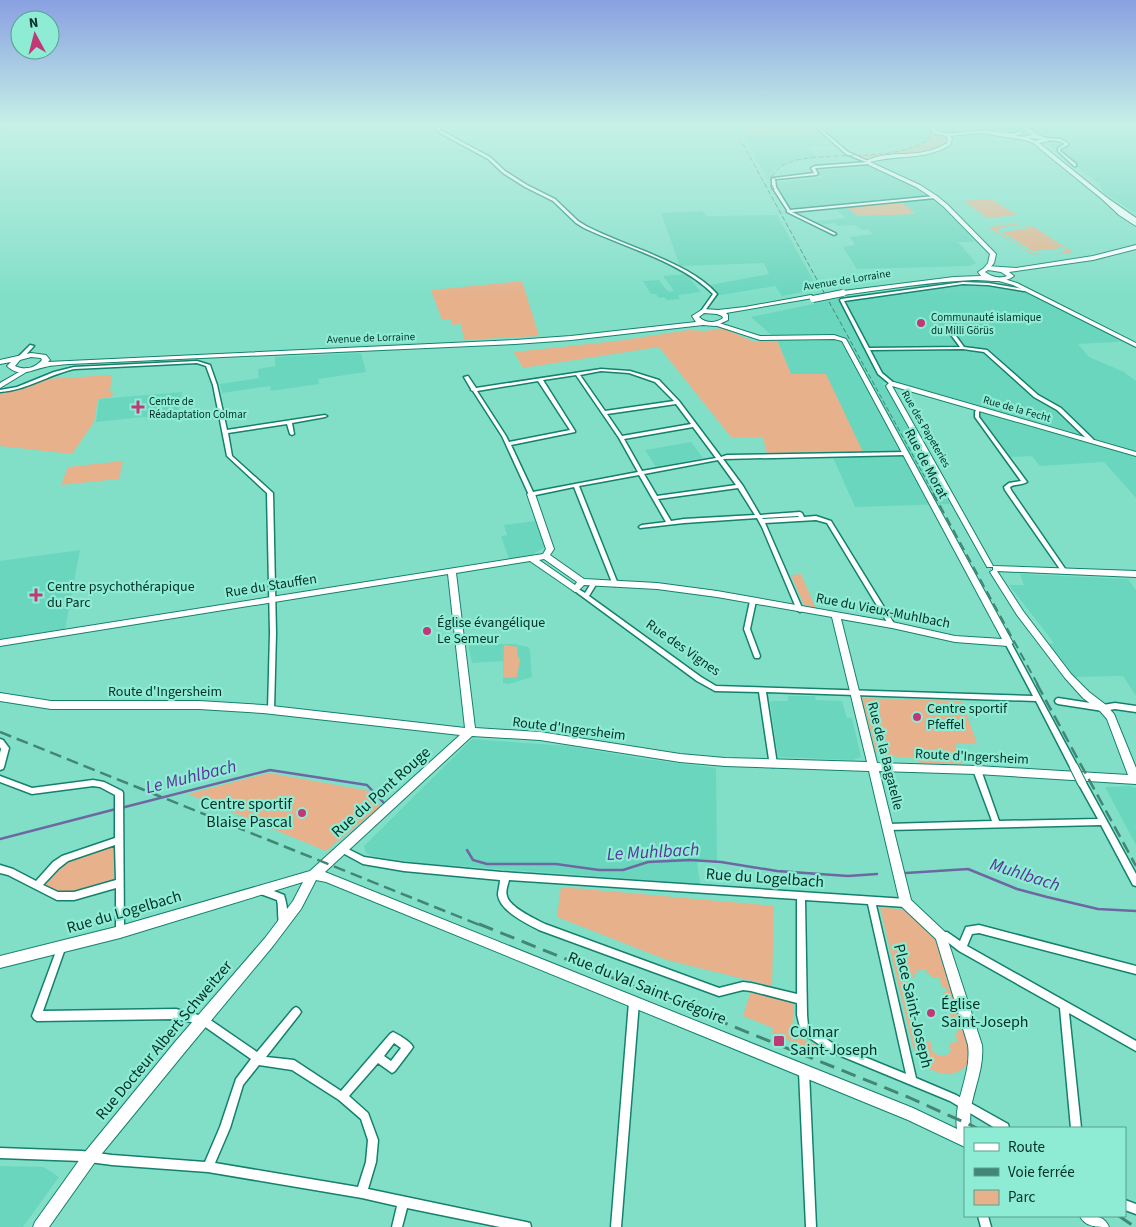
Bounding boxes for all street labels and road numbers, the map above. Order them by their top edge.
street label: Avenue de Lorraine [802,266,892,294]
street label: Avenue de Lorraine [327,329,416,347]
street label: Rue des Papeteries [898,388,954,471]
street label: Rue de la Fecht [981,392,1053,426]
street label: Rue de Morat [899,425,953,503]
street label: Rue du Stauffen [224,569,318,603]
street label: Rue du Vieux-Muhlbach [814,588,952,634]
street label: Rue des Vignes [642,615,724,681]
street label: Route d'Ingersheim [108,682,222,702]
street label: Rue de la Bagatelle [862,700,908,812]
street label: Route d'Ingersheim [511,712,627,746]
street label: Rue du Pont Rouge [327,741,435,843]
street label: Route d'Ingersheim [915,744,1029,770]
street label: Rue du Logelbach [705,863,825,893]
street label: Rue du Logelbach [64,885,184,939]
street label: Place Saint-Joseph [888,942,938,1070]
street label: Rue du Val Saint-Grégoire [565,946,730,1030]
street label: Rue Docteur Albert Schweitzer [91,955,238,1125]

